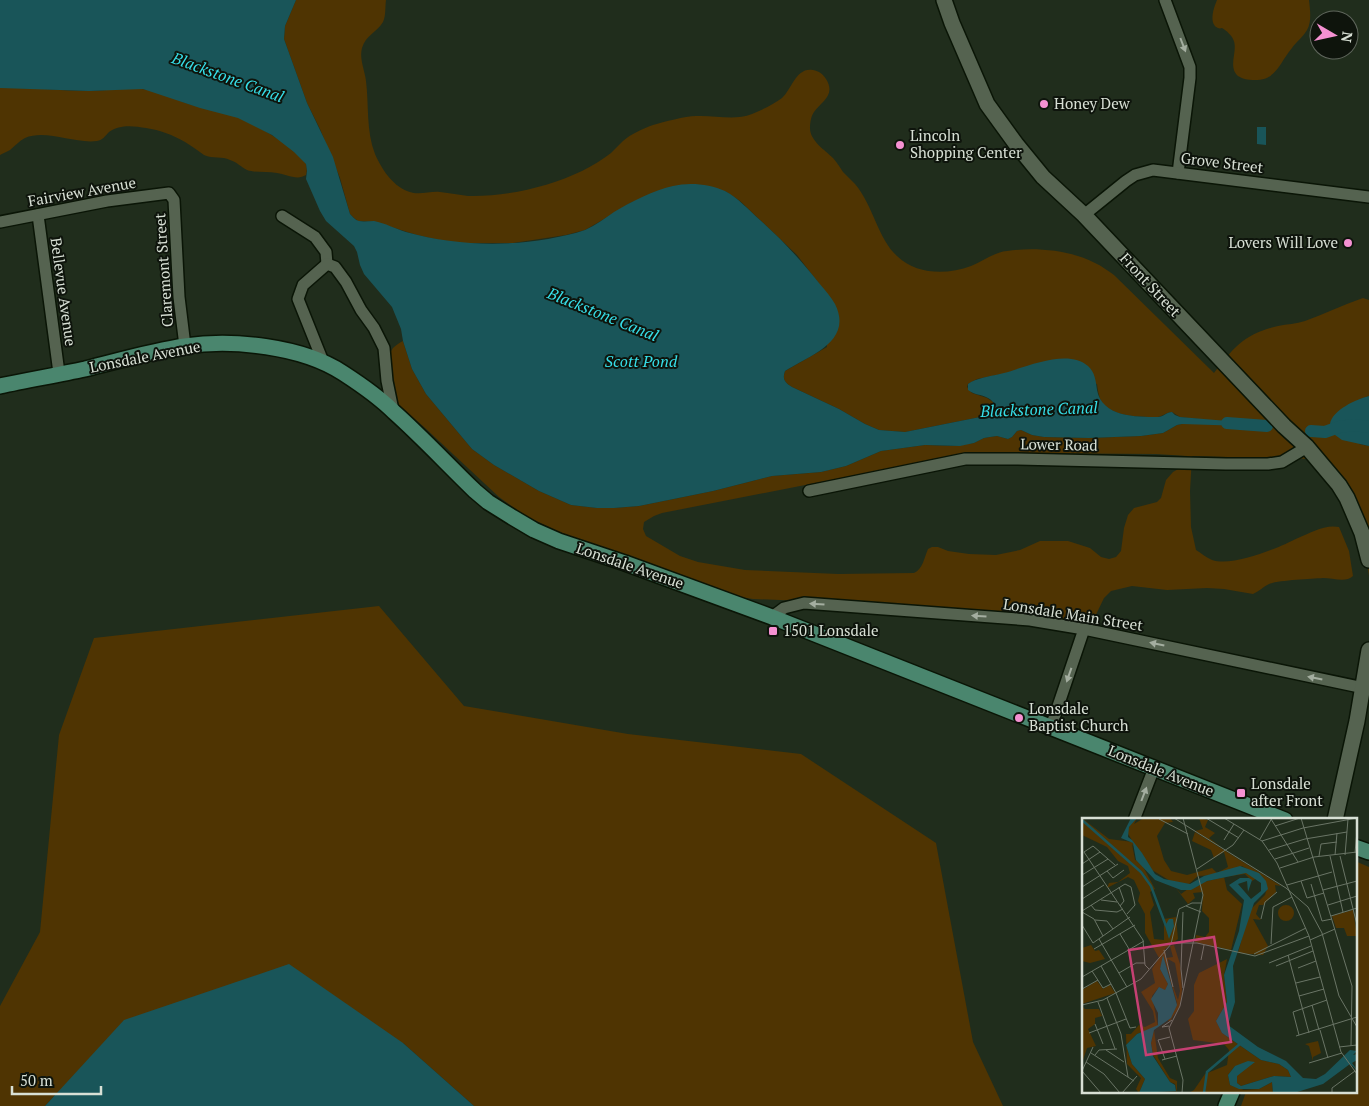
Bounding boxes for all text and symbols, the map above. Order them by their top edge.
north arrow [1309,10,1359,60]
text: N [1337,30,1358,44]
one-way arrow [1179,38,1187,53]
water label: Blackstone Canal [168,46,288,108]
place label: Honey Dew [1054,93,1131,113]
marker: Honey Dew [1038,98,1050,110]
place label: Lincoln Shopping Center [910,125,1022,162]
marker: Lincoln Shopping Center [894,139,906,151]
street label: Grove Street [1180,147,1265,177]
street label: Fairview Avenue [26,172,137,210]
street label: Claremont Street [149,212,177,328]
place label: Lovers Will Love [1229,232,1338,252]
street label: Bellevue Avenue [46,236,81,347]
marker: Lovers Will Love [1342,237,1354,249]
street label: Front Street [1116,248,1186,321]
water label: Blackstone Canal [543,281,662,346]
street label: Lonsdale Avenue [88,335,202,377]
water label: Scott Pond [605,350,678,372]
water label: Blackstone Canal [979,396,1099,422]
street label: Lower Road [1020,433,1098,455]
street label: Lonsdale Avenue [574,537,687,593]
street label: Lonsdale Main Street [1002,593,1145,635]
one-way arrow [809,600,825,608]
one-way arrow [971,611,987,619]
place label: 1501 Lonsdale [783,620,879,640]
marker: 1501 Lonsdale [767,625,779,637]
one-way arrow [1149,640,1164,648]
one-way arrow [1065,668,1073,683]
one-way arrow [1308,674,1323,682]
place label: Lonsdale Baptist Church [1029,698,1129,735]
marker: Lonsdale Baptist Church [1013,712,1025,724]
street label: Lonsdale Avenue [1106,740,1217,800]
place label: Lonsdale after Front [1251,773,1323,810]
one-way arrow [1140,786,1148,801]
marker: Lonsdale after Front [1235,787,1247,799]
inset map [1082,818,1356,1094]
scale bar [12,1064,101,1096]
text: 50 m [20,1070,53,1090]

